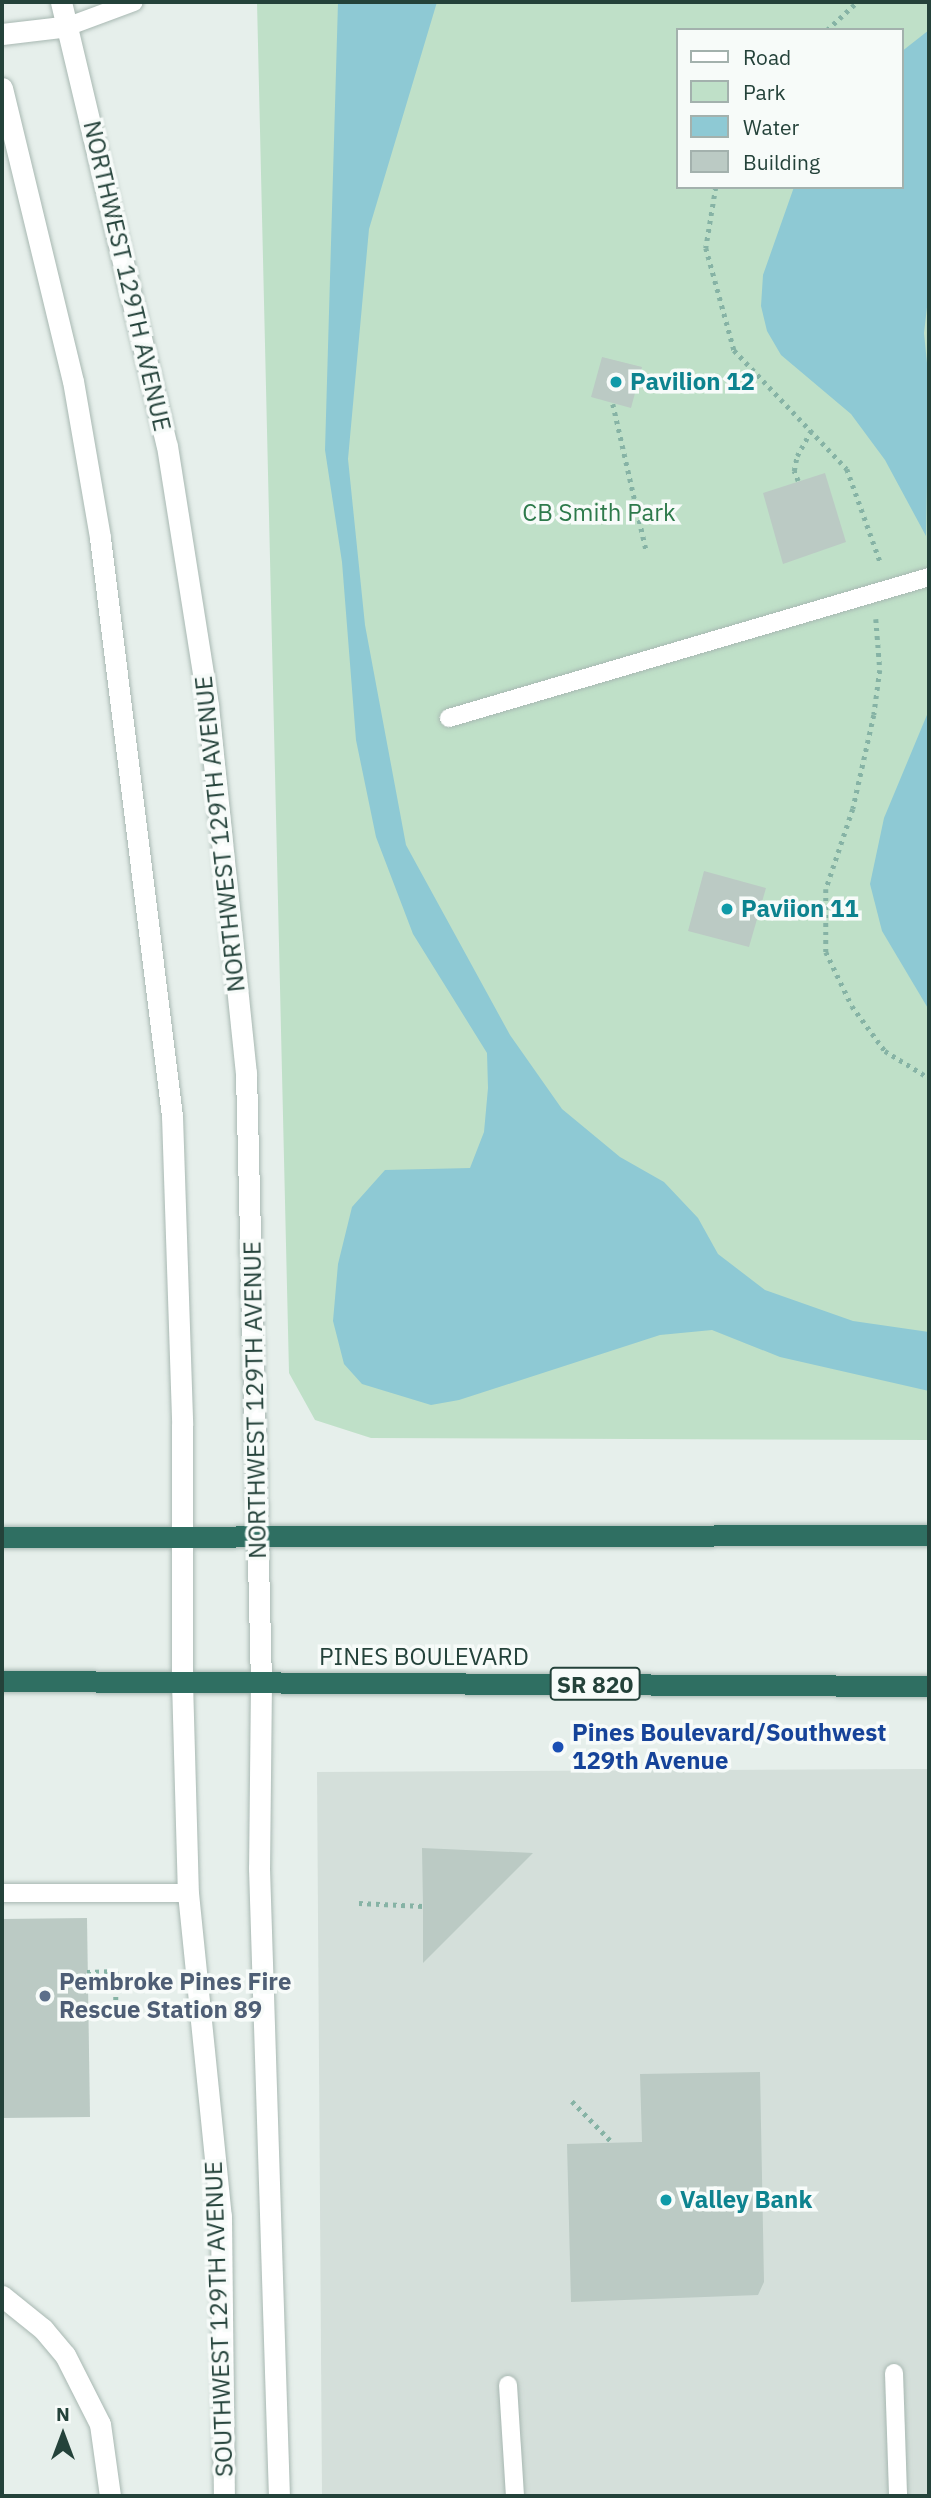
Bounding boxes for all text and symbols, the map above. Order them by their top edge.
legend [676,28,903,189]
text: Road [743,43,791,71]
text: Park [743,78,786,106]
text: Water [743,113,799,141]
street label: NORTHWEST 129TH AVENUE [77,118,177,434]
text: Building [743,148,820,176]
place label: Pavilion 12 [630,368,755,396]
marker: Pavilion 12 [608,374,624,390]
park label: CB Smith Park [522,499,676,527]
street label: NORTHWEST 129TH AVENUE [189,675,251,993]
place label: Paviion 11 [741,895,859,923]
marker: Paviion 11 [719,901,735,917]
street label: NORTHWEST 129TH AVENUE [238,1241,272,1559]
street label: PINES BOULEVARD [319,1643,529,1671]
road number: SR 820 [550,1665,640,1704]
place label: Pines Boulevard/Southwest 129th Avenue [572,1719,886,1775]
marker: Pines Boulevard/Southwest 129th Avenue [550,1739,566,1755]
place label: Pembroke Pines Fire Rescue Station 89 [59,1968,291,2024]
marker: Pembroke Pines Fire Rescue Station 89 [37,1988,53,2004]
street label: SOUTHWEST 129TH AVENUE [199,2161,239,2477]
place label: Valley Bank [680,2186,812,2214]
marker: Valley Bank [658,2192,674,2208]
north arrow [28,2400,98,2470]
text: N [56,2402,70,2426]

